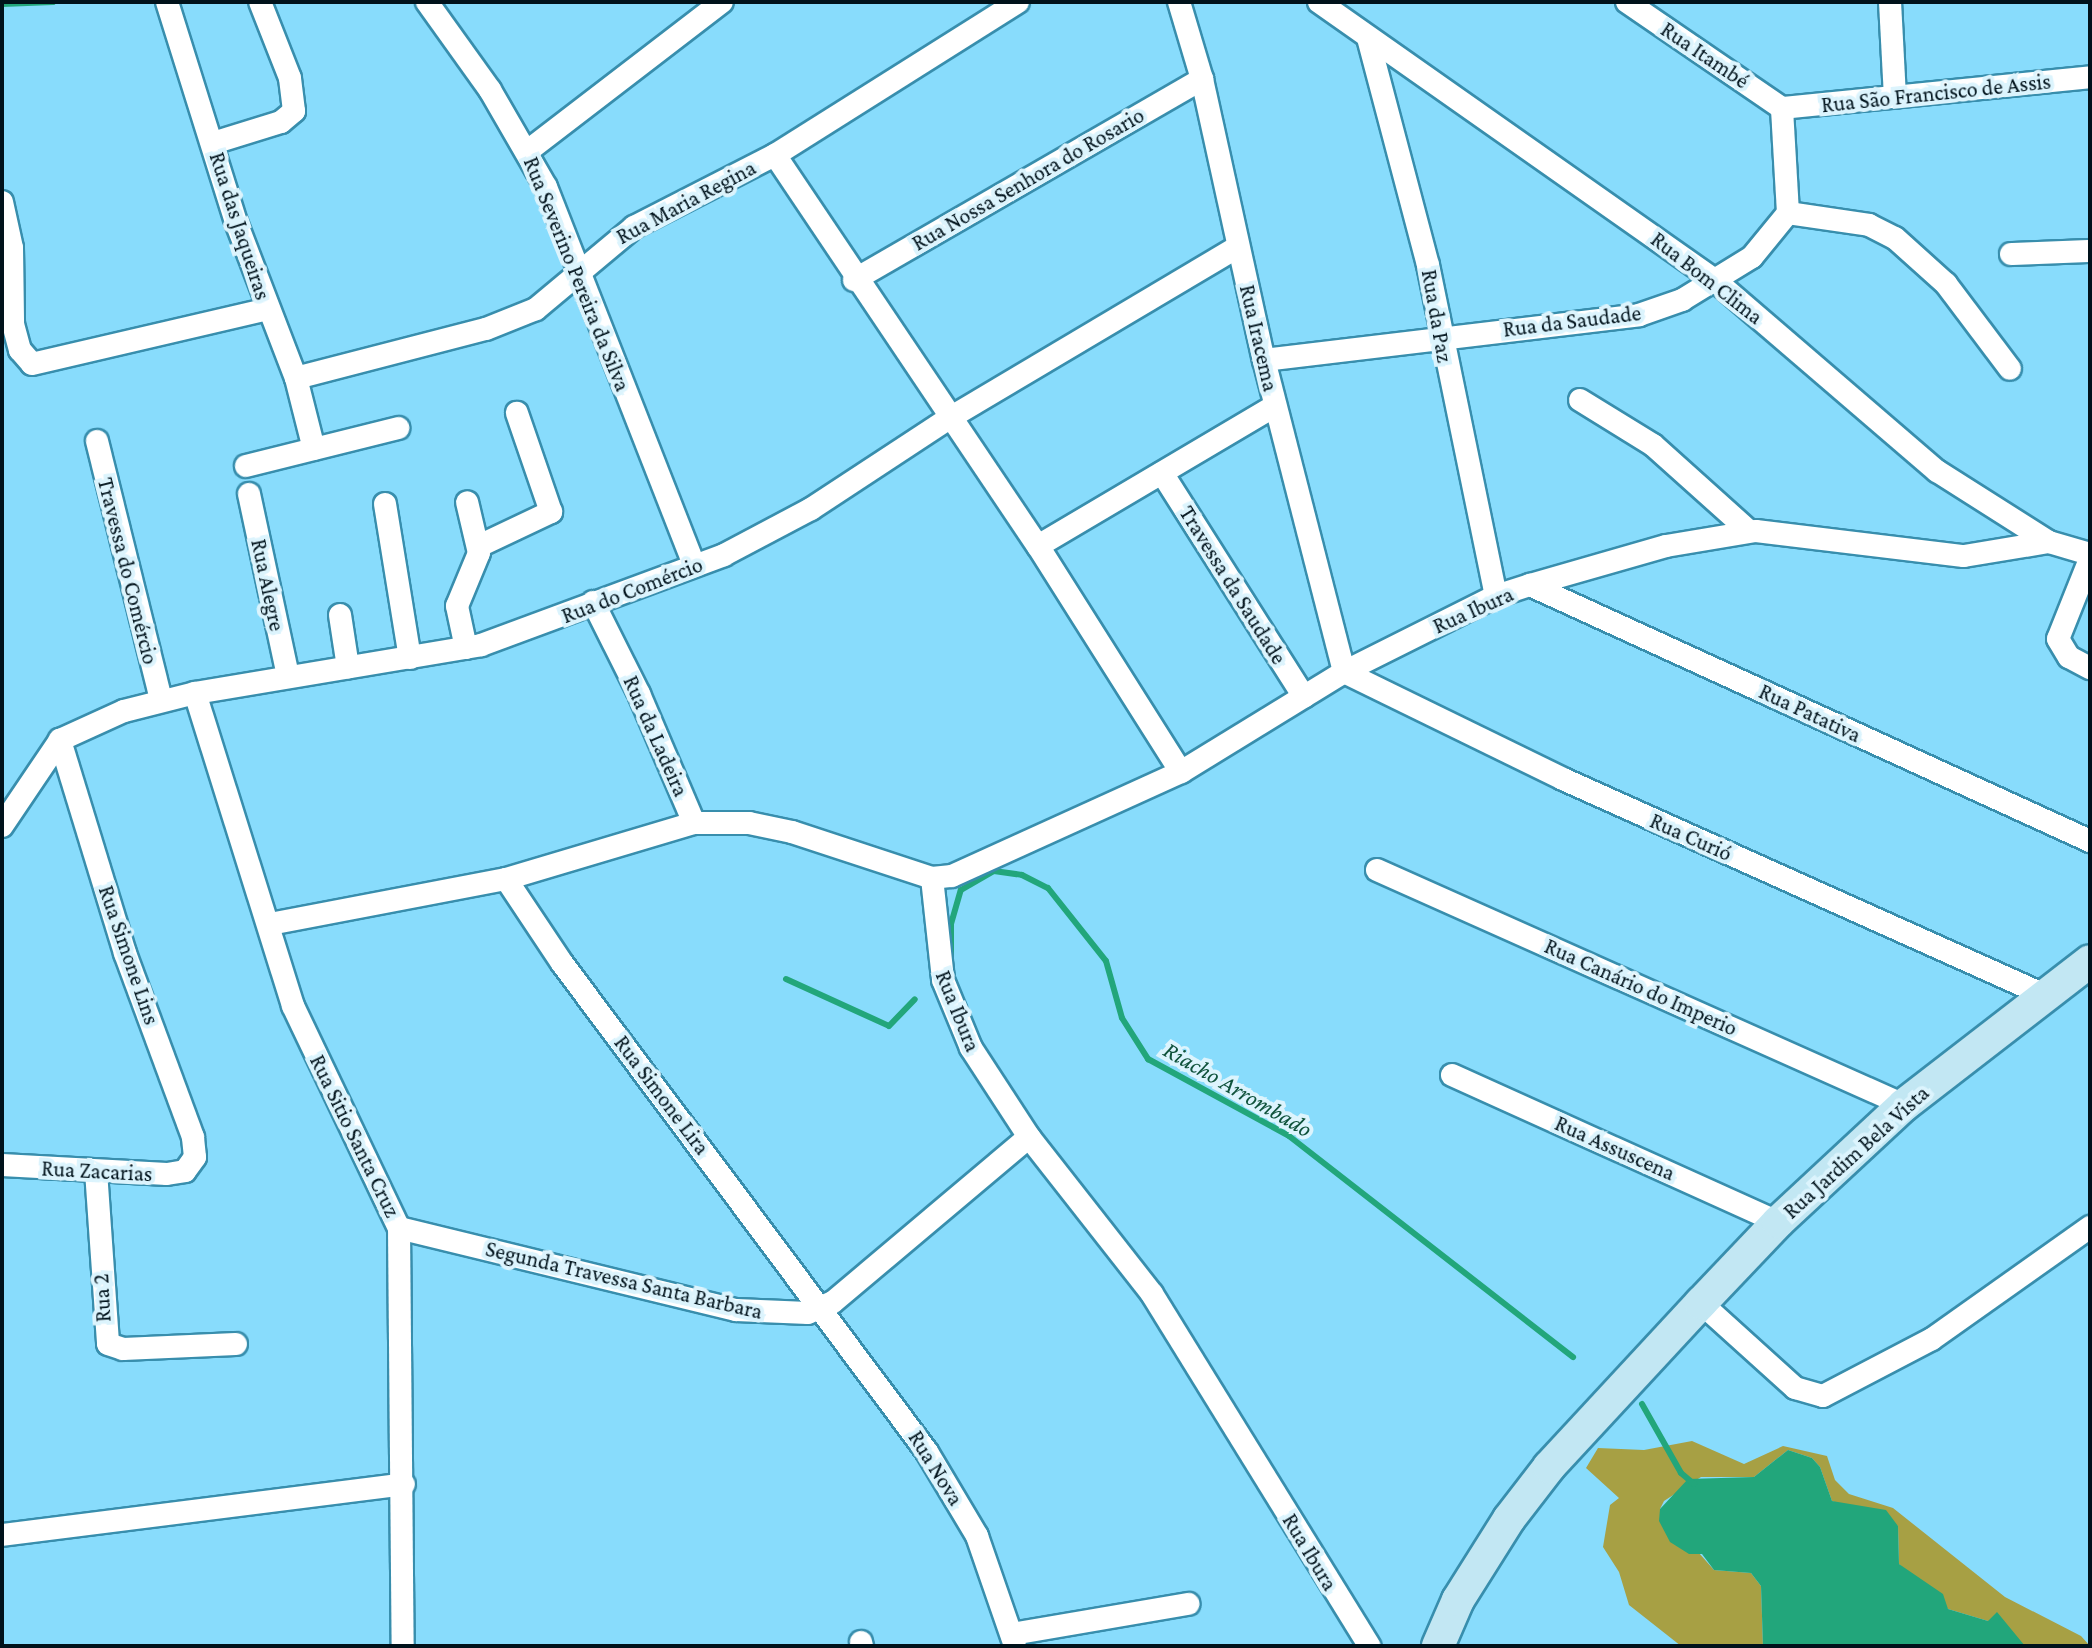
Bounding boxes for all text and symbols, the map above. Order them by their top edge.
street label: Rua Itambé [1656,16,1754,94]
street label: Rua São Francisco de Assis [1820,68,2052,118]
street label: Rua Nossa Senhora do Rosario [907,102,1149,256]
street label: Rua das Jaqueiras [204,149,276,303]
street label: Rua Severino Pereira da Silva [518,153,636,395]
street label: Rua Maria Regina [612,154,760,250]
street label: Rua Bom Clima [1646,226,1768,330]
street label: Rua da Paz [1416,267,1458,365]
street label: Rua Iracema [1234,282,1284,394]
street label: Rua da Saudade [1501,299,1643,343]
street label: Travessa do Comércio [92,475,164,667]
street label: Travessa da Saudade [1174,501,1292,669]
street label: Rua Alegre [245,537,291,633]
street label: Rua do Comércio [558,551,706,629]
street label: Rua Ibura [1429,581,1517,639]
street label: Rua da Ladeira [618,671,694,801]
street label: Rua Patativa [1755,678,1865,748]
street label: Rua Curió [1646,807,1736,867]
street label: Rua Simone Lins [93,882,165,1028]
street label: Rua Canário do Imperio [1541,933,1741,1041]
street label: Rua Ibura [930,967,986,1055]
street label: Rua Simone Lira [609,1030,715,1160]
water label: Riacho Arrombado [1159,1035,1317,1143]
street label: Rua Sitio Santa Cruz [304,1050,406,1222]
street label: Rua Jardim Bela Vista [1778,1080,1934,1224]
street label: Rua Assuscena [1551,1110,1679,1186]
street label: Rua Zacarias [41,1155,153,1187]
street label: Segunda Travessa Santa Barbara [483,1235,765,1325]
street label: Rua 2 [88,1273,116,1323]
street label: Rua Nova [903,1426,969,1510]
street label: Rua Ibura [1277,1509,1343,1595]

